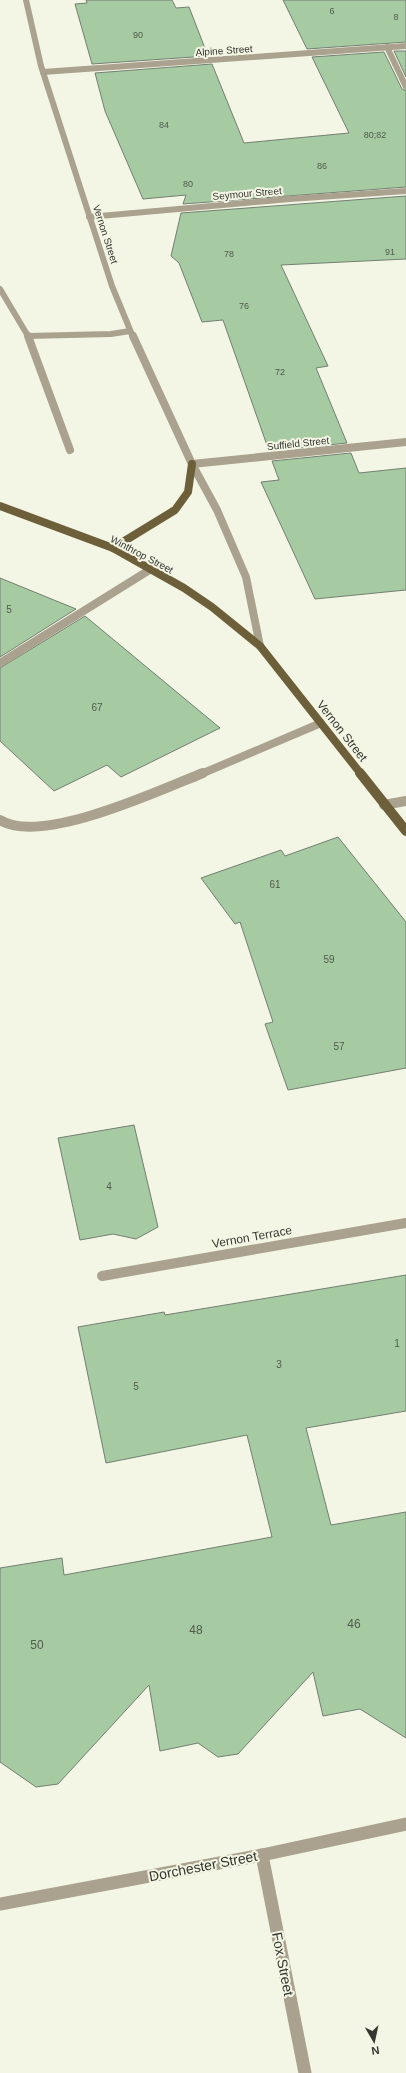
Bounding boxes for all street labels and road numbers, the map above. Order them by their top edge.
street label: Alpine Street [195,43,253,58]
street label: Seymour Street [212,185,282,202]
street label: Vernon Street [91,203,120,265]
street label: Suffield Street [266,435,330,452]
street label: Winthrop Street [109,533,175,576]
street label: Vernon Street [314,698,371,765]
street label: Vernon Terrace [211,1223,293,1251]
street label: Dorchester Street [148,1848,258,1884]
street label: Fox Street [269,1931,297,1997]

